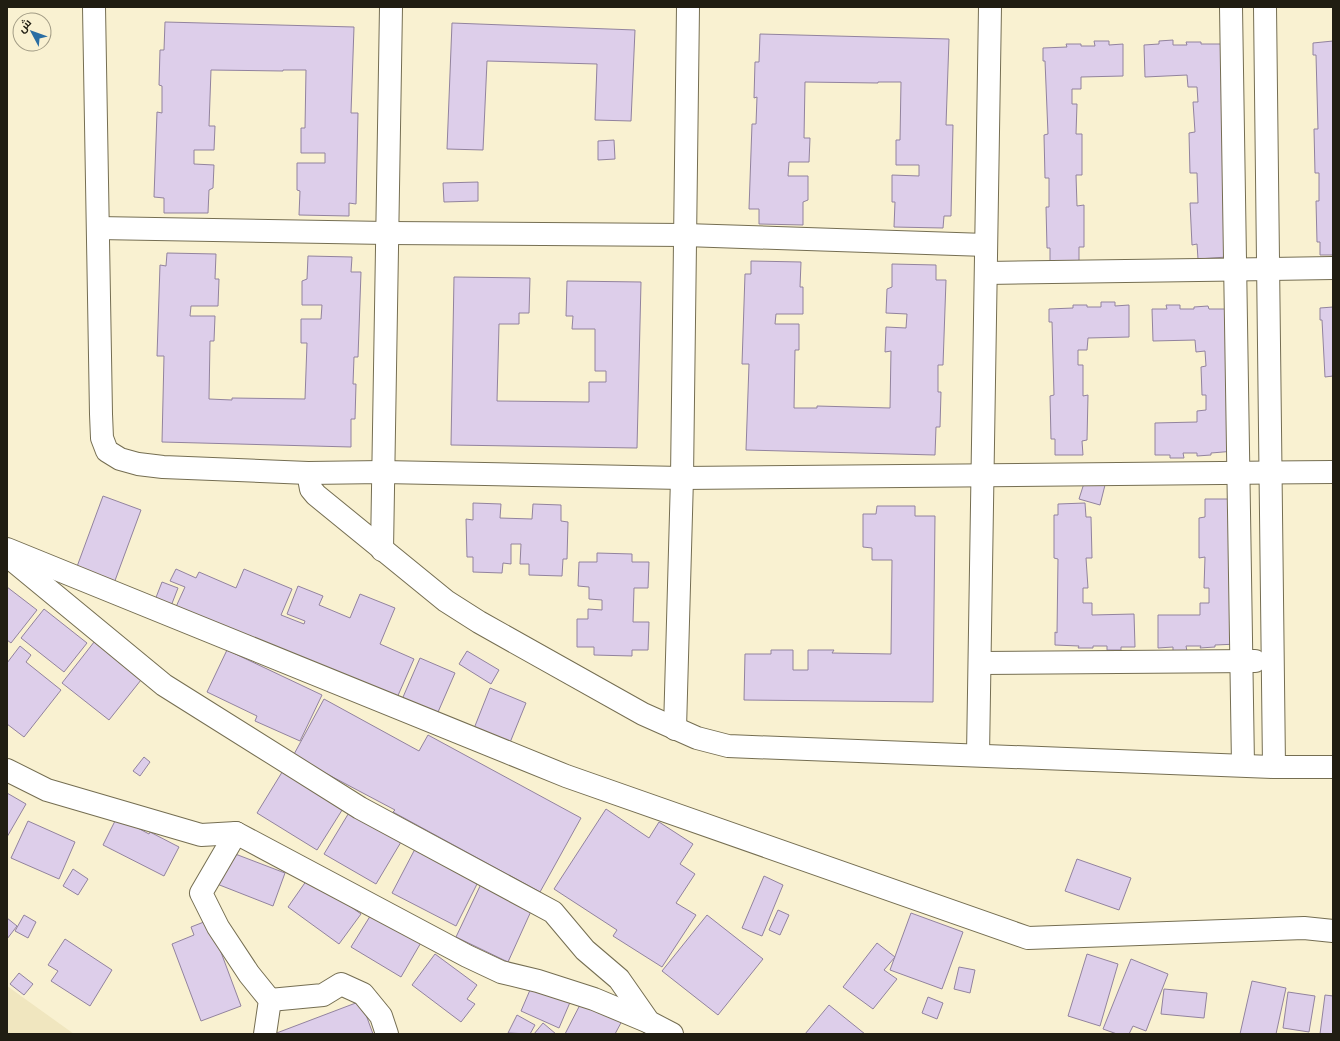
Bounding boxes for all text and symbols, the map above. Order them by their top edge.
north arrow [12,12,52,52]
text: ش [15,16,35,36]

